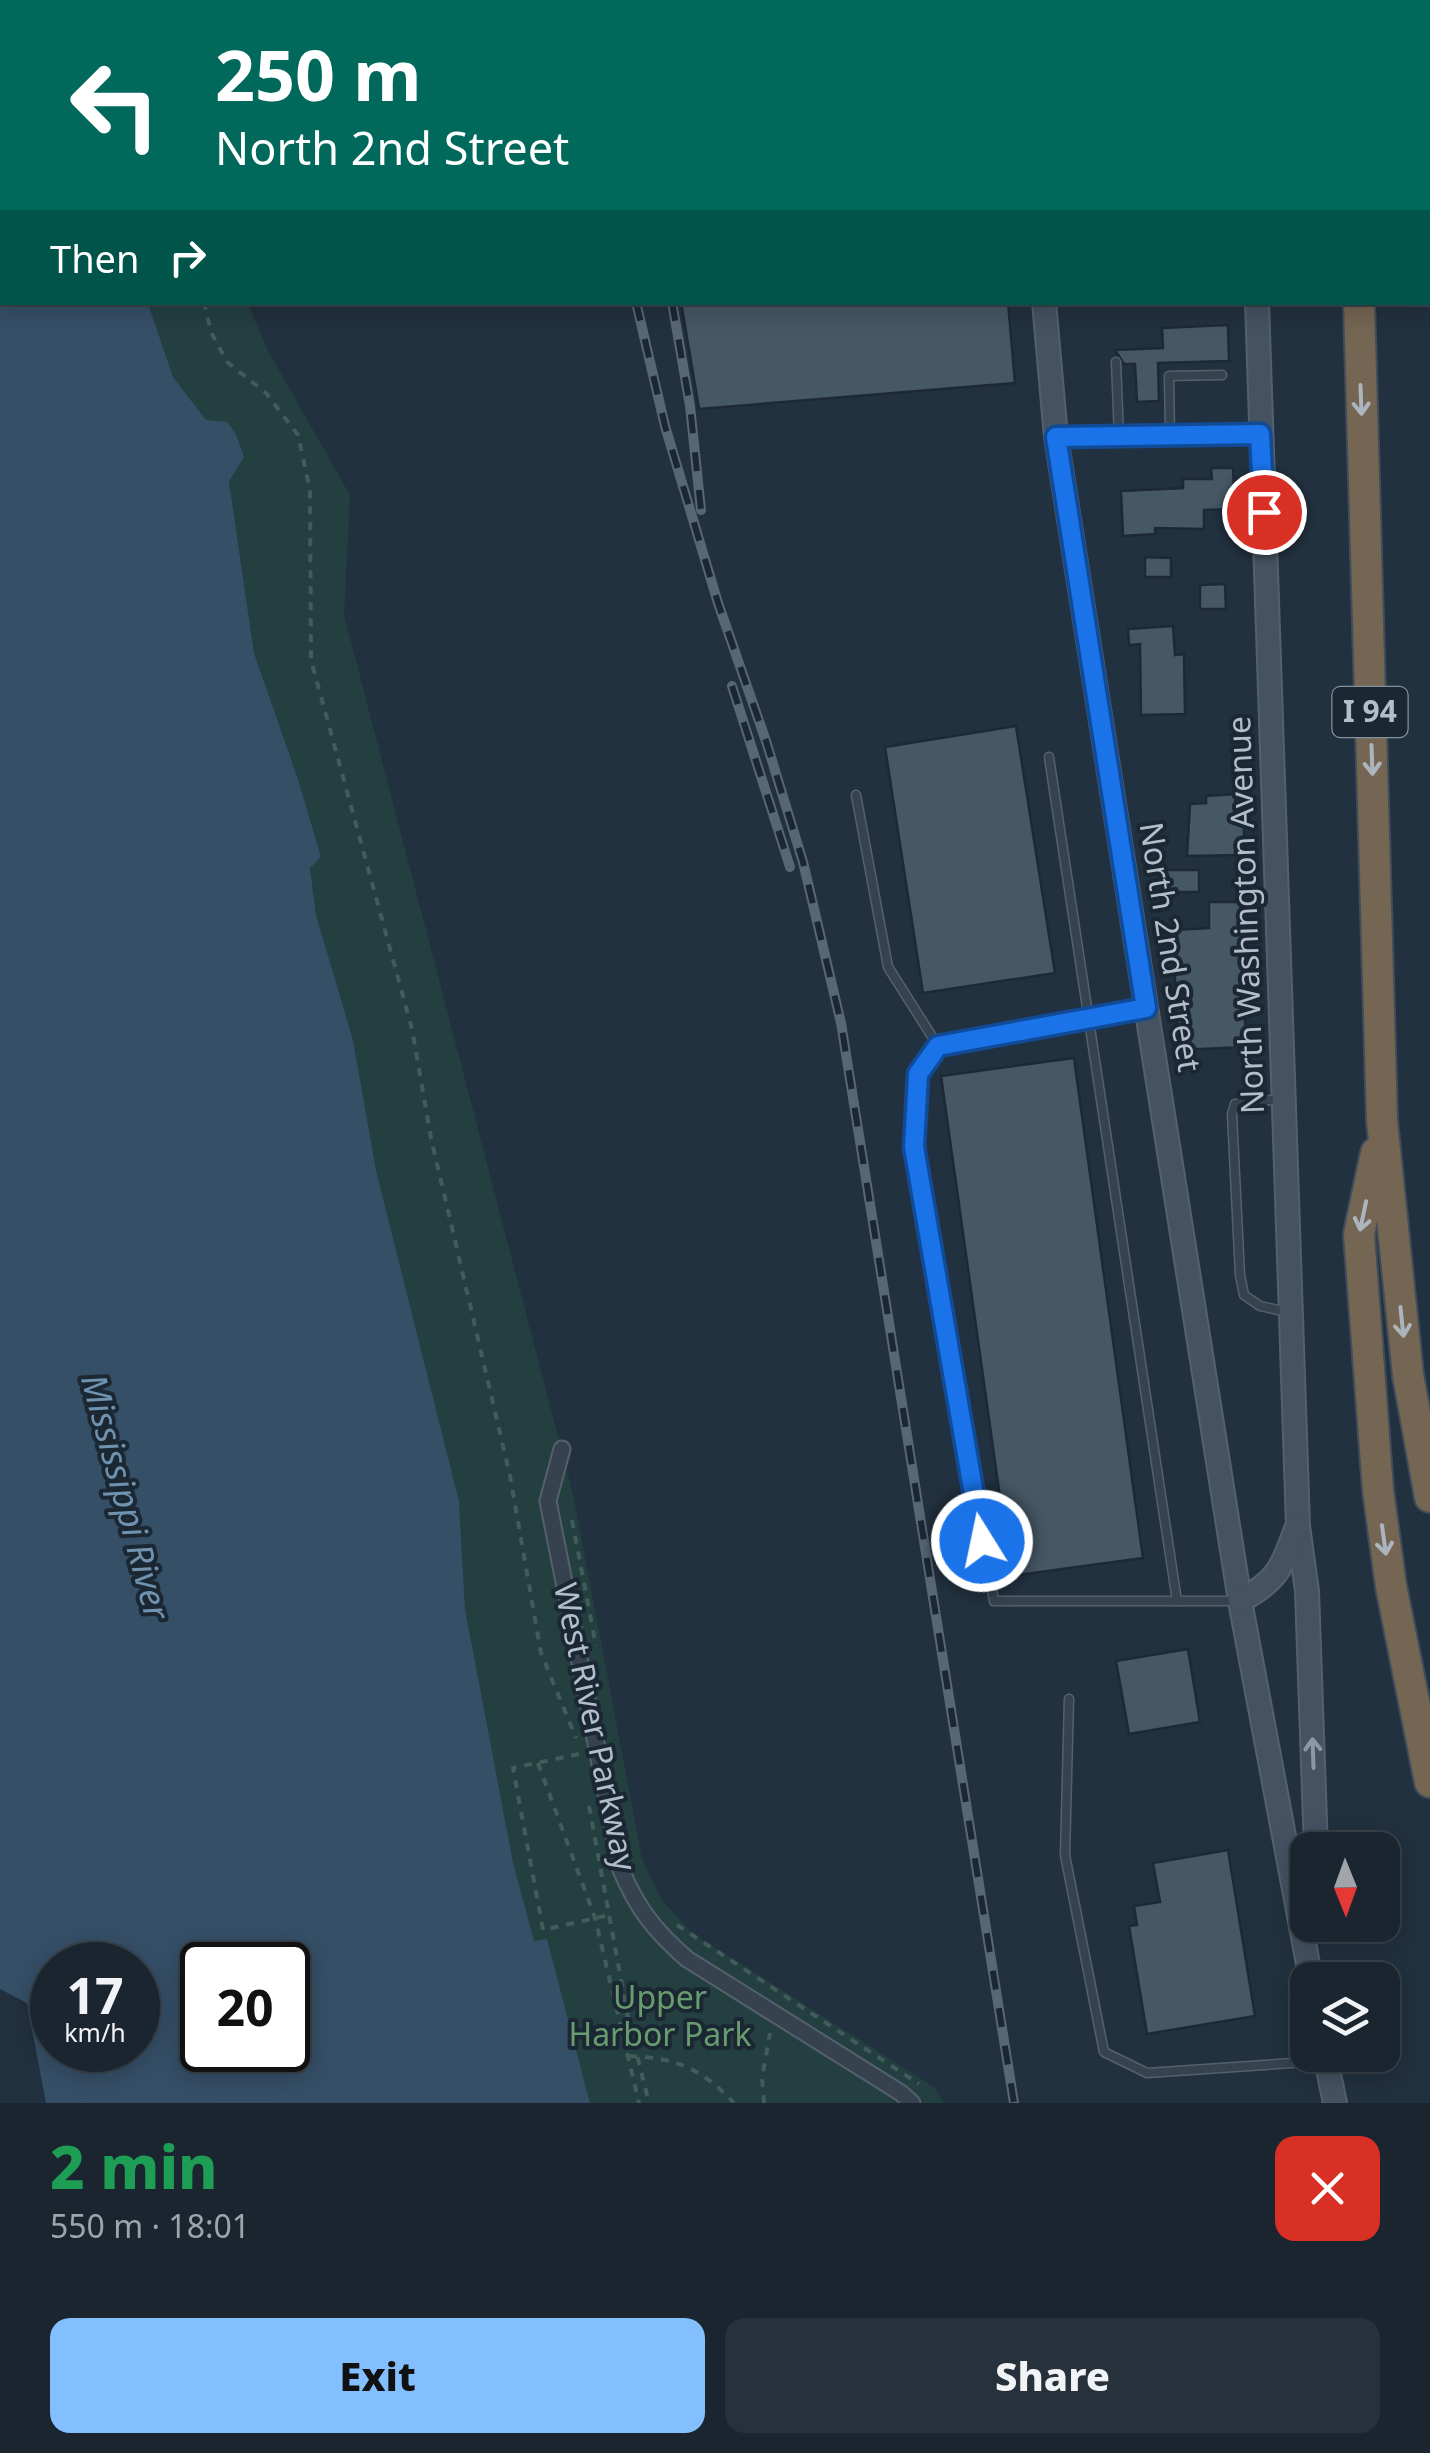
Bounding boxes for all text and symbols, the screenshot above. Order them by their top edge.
text: 250 m [215,26,422,122]
icon: left [50,40,180,170]
text: North 2nd Street [215,117,569,178]
icon: right [160,230,215,285]
text: Then [50,232,140,284]
one-way arrow [1352,383,1371,415]
pin [1222,470,1307,555]
icon: arrive [1237,485,1292,540]
road number: I 94 [1332,687,1408,737]
street label: North Washington Avenue [1216,716,1273,1115]
one-way arrow [1362,743,1381,775]
street label: North 2nd Street [1131,819,1212,1075]
one-way arrow [1352,1200,1371,1232]
one-way arrow [1393,1306,1412,1338]
water label: Mississippi River [71,1369,182,1627]
position arrow [930,1489,1034,1593]
one-way arrow [1375,1523,1394,1556]
street label: West River Parkway [545,1579,648,1875]
one-way arrow [1303,1737,1322,1769]
north arrow [1290,1832,1400,1942]
map controls [1290,1832,1400,2072]
speed limit sign: 20 [180,1942,310,2072]
text: 17 [66,1961,124,2029]
button: layers [1290,1962,1400,2072]
park label: Upper Harbor Park [568,1975,752,2055]
text: km/h [64,2015,126,2049]
text: 2 min [50,2125,218,2207]
button: close [1275,2136,1380,2241]
text: 550 m · 18:01 [50,2204,250,2247]
button: Exit [50,2318,705,2433]
button: Share [725,2318,1380,2433]

